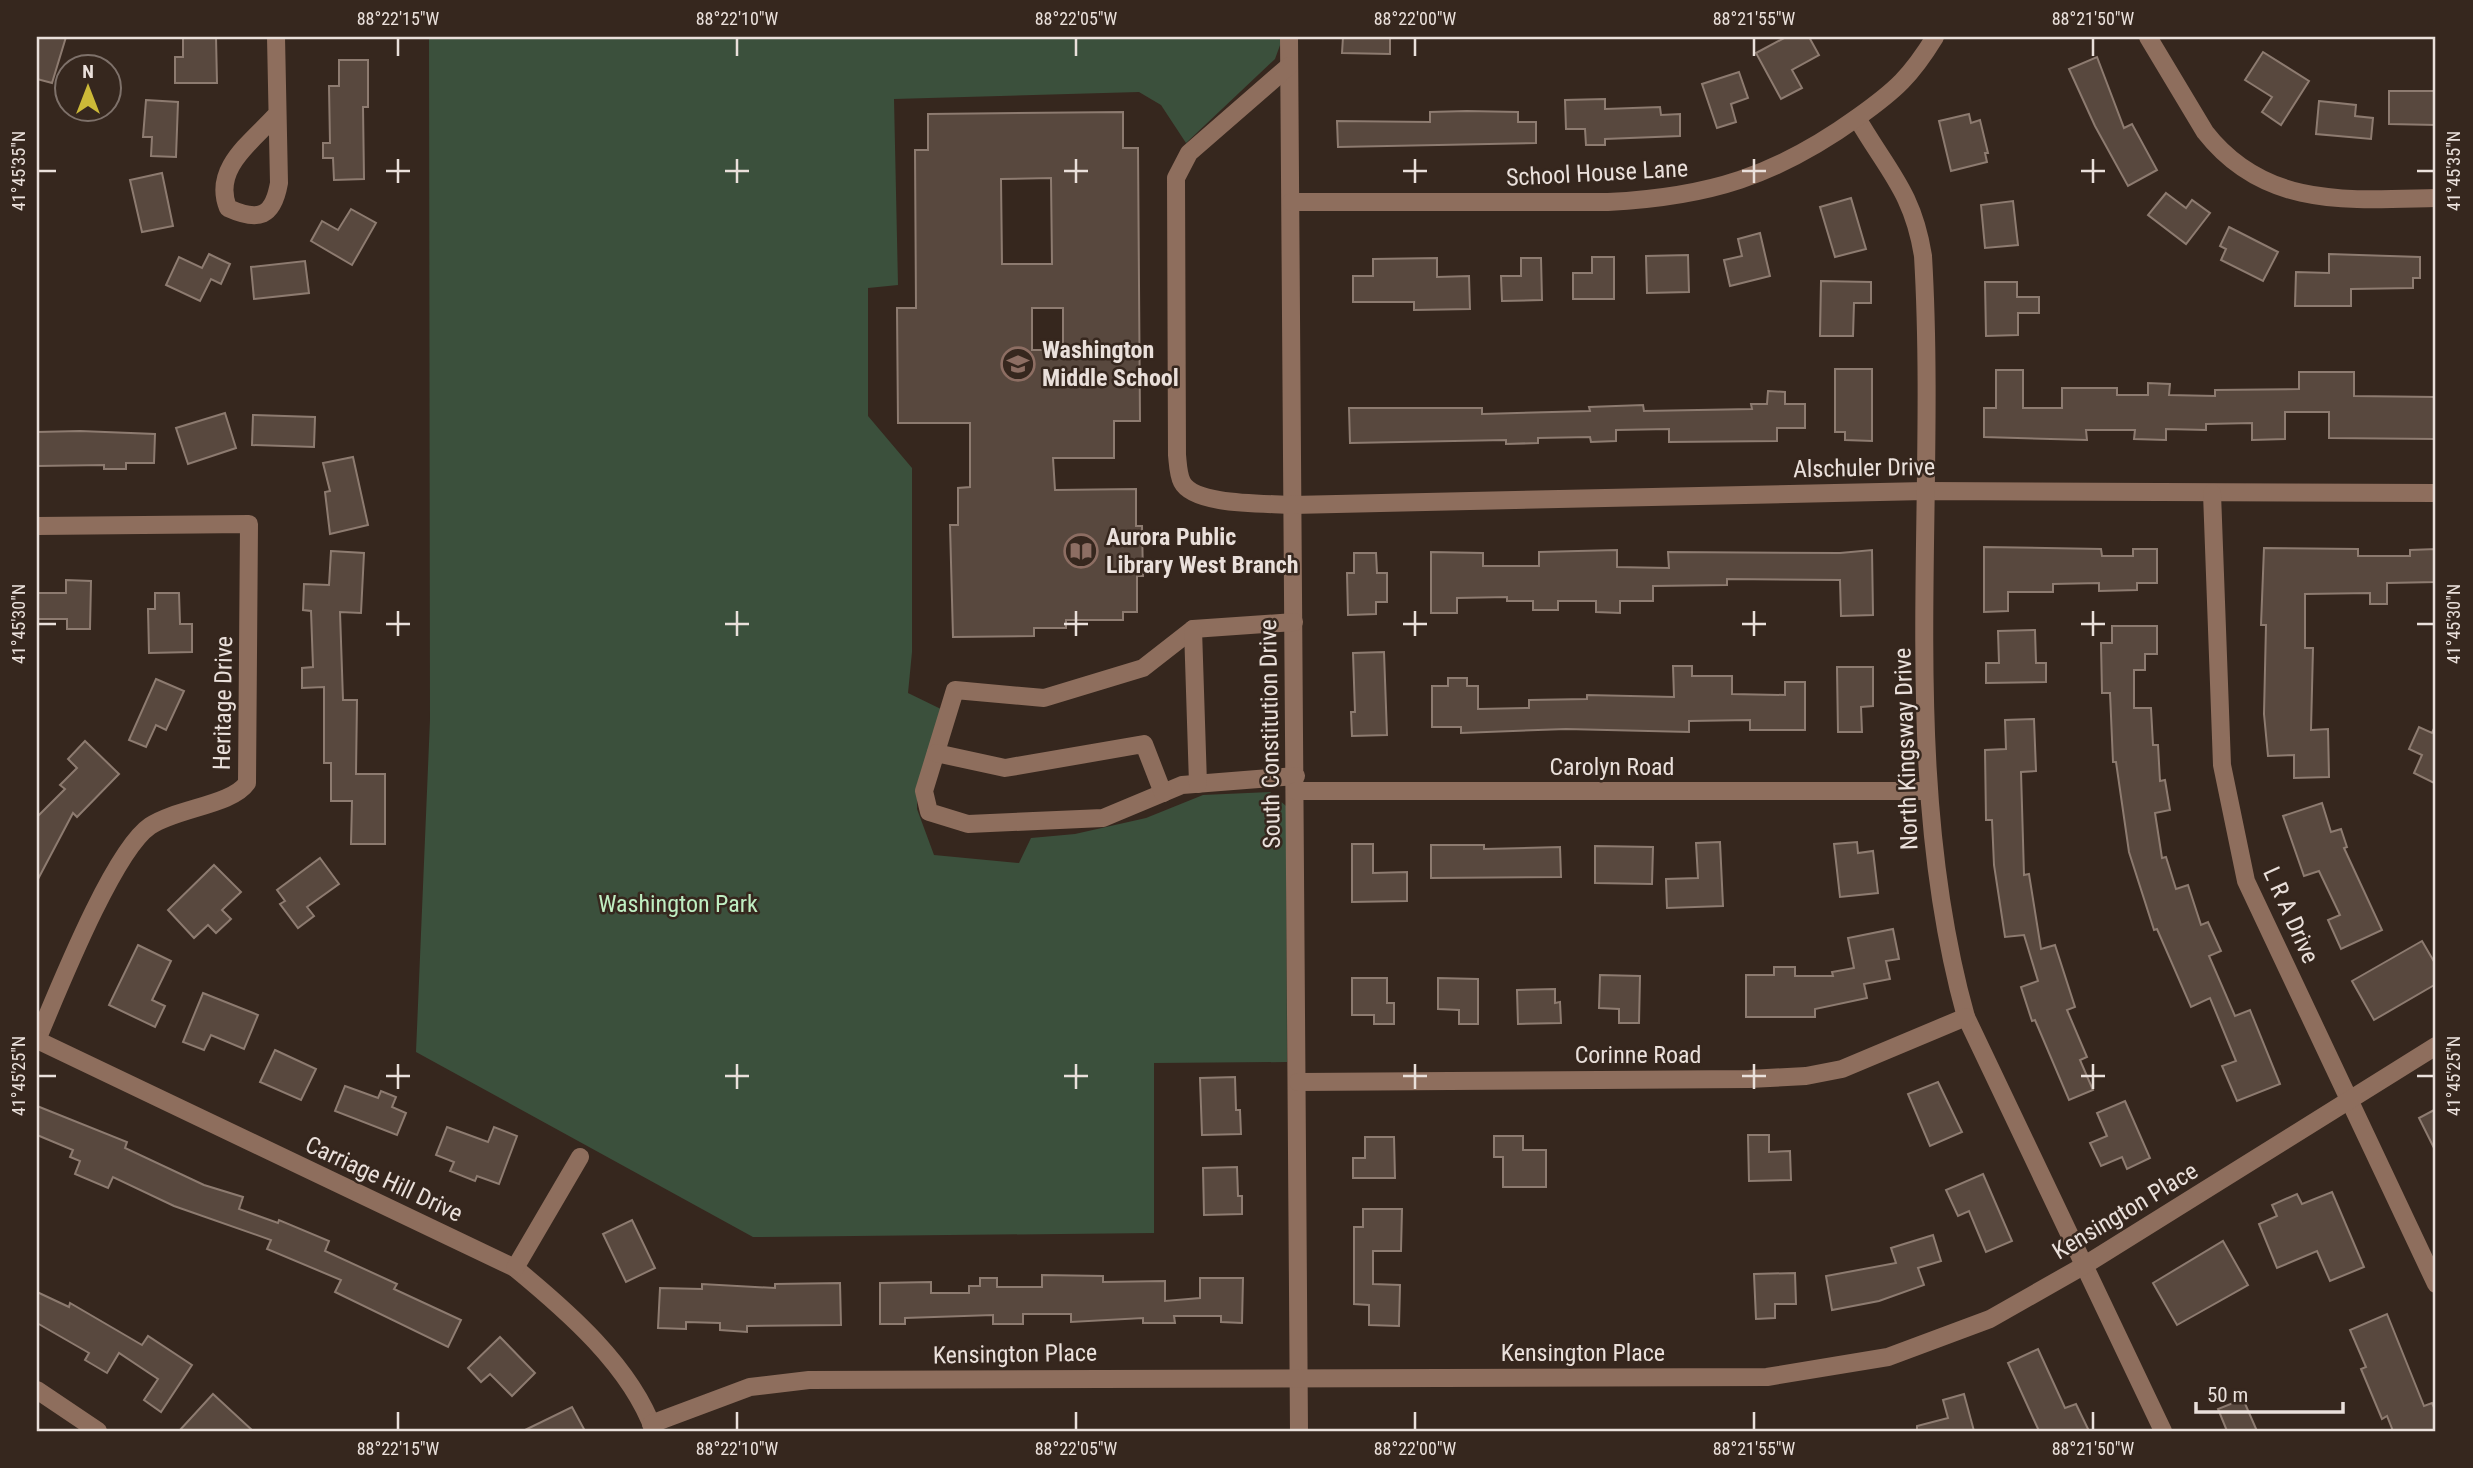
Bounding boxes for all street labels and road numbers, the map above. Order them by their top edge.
street label: School House Lane [1505,154,1689,192]
street label: Alschuler Drive [1793,453,1935,483]
street label: South Constitution Drive [1254,619,1286,849]
street label: Heritage Drive [208,636,238,770]
street label: North Kingsway Drive [1888,647,1924,851]
street label: Carolyn Road [1549,753,1675,781]
street label: L R A Drive [2257,863,2325,967]
street label: Corinne Road [1575,1041,1701,1069]
street label: Carriage Hill Drive [301,1130,467,1228]
street label: Kensington Place [2047,1157,2203,1265]
street label: Kensington Place [933,1339,1097,1369]
street label: Kensington Place [1501,1339,1665,1367]

